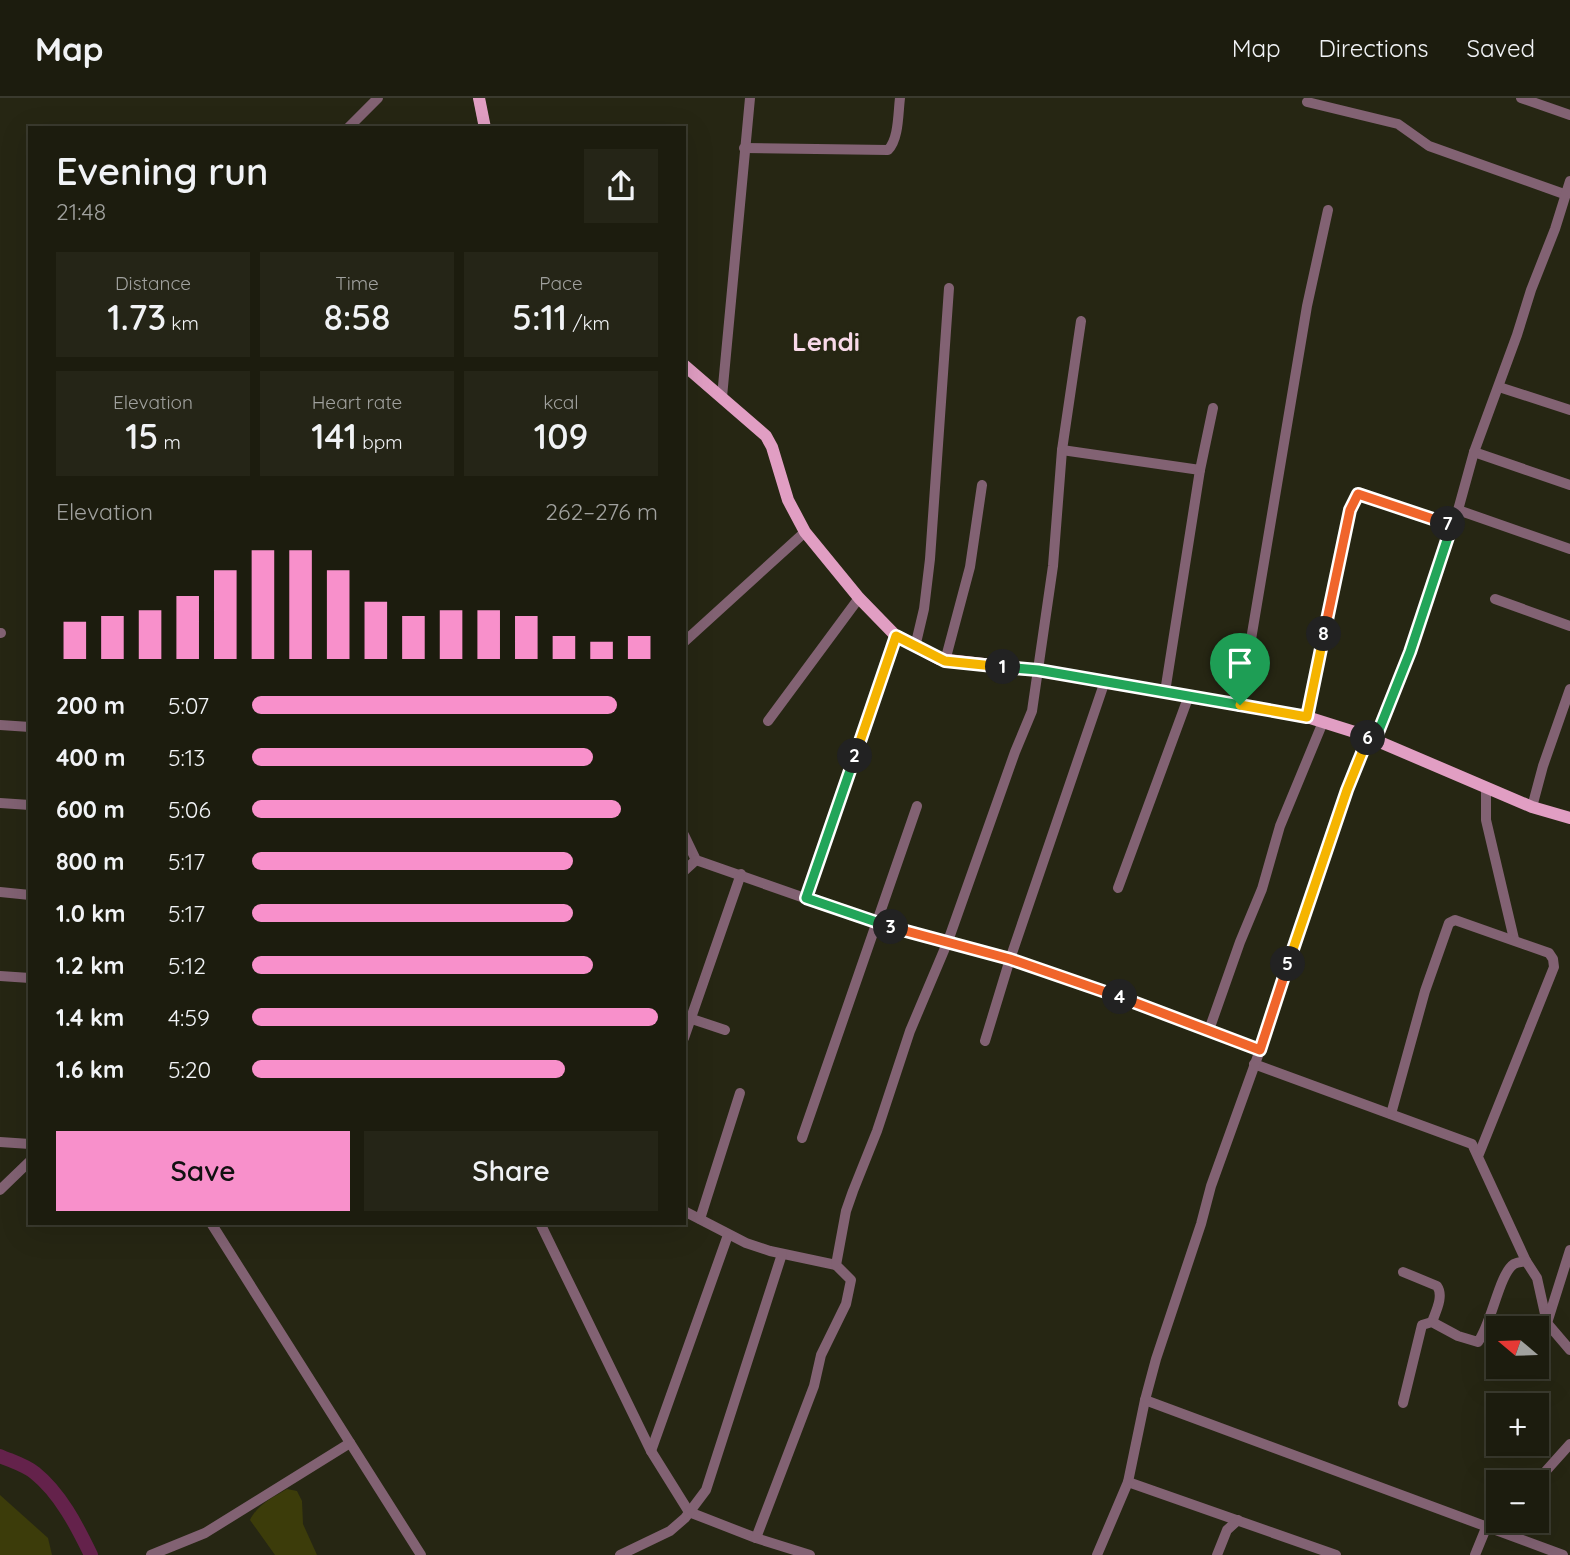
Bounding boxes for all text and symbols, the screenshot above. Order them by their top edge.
text: Map [35,28,103,69]
text: Map [1232,33,1281,63]
text: Directions [1319,33,1429,63]
text: Saved [1467,33,1535,63]
text: Evening run [56,147,269,195]
button: share [584,149,658,223]
text: 21:48 [56,197,106,226]
text: Distance [115,271,191,295]
text: Time [335,271,379,295]
text: Pace [539,271,583,295]
text: 1.73 [107,295,166,339]
text: 8:58 [324,295,390,339]
text: 5:11 [512,295,567,339]
text: km [166,311,199,335]
text: /km [567,311,610,335]
district label: Lendi [792,325,860,358]
text: Elevation [113,390,193,414]
text: Heart rate [312,390,402,414]
text: kcal [543,390,579,414]
text: 15 [125,414,158,458]
text: 141 [311,414,357,458]
text: 109 [534,414,588,458]
text: m [158,430,181,454]
text: bpm [357,430,403,454]
text: Elevation [56,497,153,526]
text: 262–276 m [545,497,658,526]
pin: 7 [1430,506,1466,542]
text: 7 [1442,511,1453,535]
pin: 8 [1306,616,1342,652]
text: 8 [1318,621,1329,645]
pin [1210,633,1270,705]
icon: arrive [1221,644,1259,682]
pin: 1 [986,650,1020,684]
text: 1 [999,654,1006,678]
text: 200 m [56,691,125,720]
text: 5:07 [168,691,209,720]
pin: 6 [1350,720,1386,756]
text: 6 [1362,725,1373,749]
pin: 2 [838,738,872,774]
text: 400 m [56,743,125,772]
text: 5:13 [168,743,205,772]
text: 2 [849,743,860,767]
text: 600 m [56,795,125,824]
text: 5:06 [168,795,211,824]
text: 800 m [56,847,125,876]
text: 5:17 [168,847,205,876]
text: 1.0 km [56,899,126,928]
text: 5:17 [168,899,205,928]
pin: 3 [874,910,908,944]
text: 3 [885,914,896,938]
pin: 5 [1270,946,1306,982]
text: 1.2 km [56,951,125,980]
text: 5:12 [168,951,206,980]
text: 5 [1282,951,1293,975]
pin: 4 [1102,979,1138,1014]
text: 4 [1114,984,1125,1008]
text: 1.4 km [56,1003,124,1032]
text: 4:59 [168,1003,210,1032]
text: 1.6 km [56,1055,124,1084]
text: 5:20 [168,1055,211,1084]
button: Save [56,1131,350,1211]
button: Share [364,1131,658,1211]
north arrow [1486,1316,1549,1379]
map controls [1486,1316,1549,1533]
button: + [1486,1393,1549,1456]
button: − [1486,1470,1549,1533]

